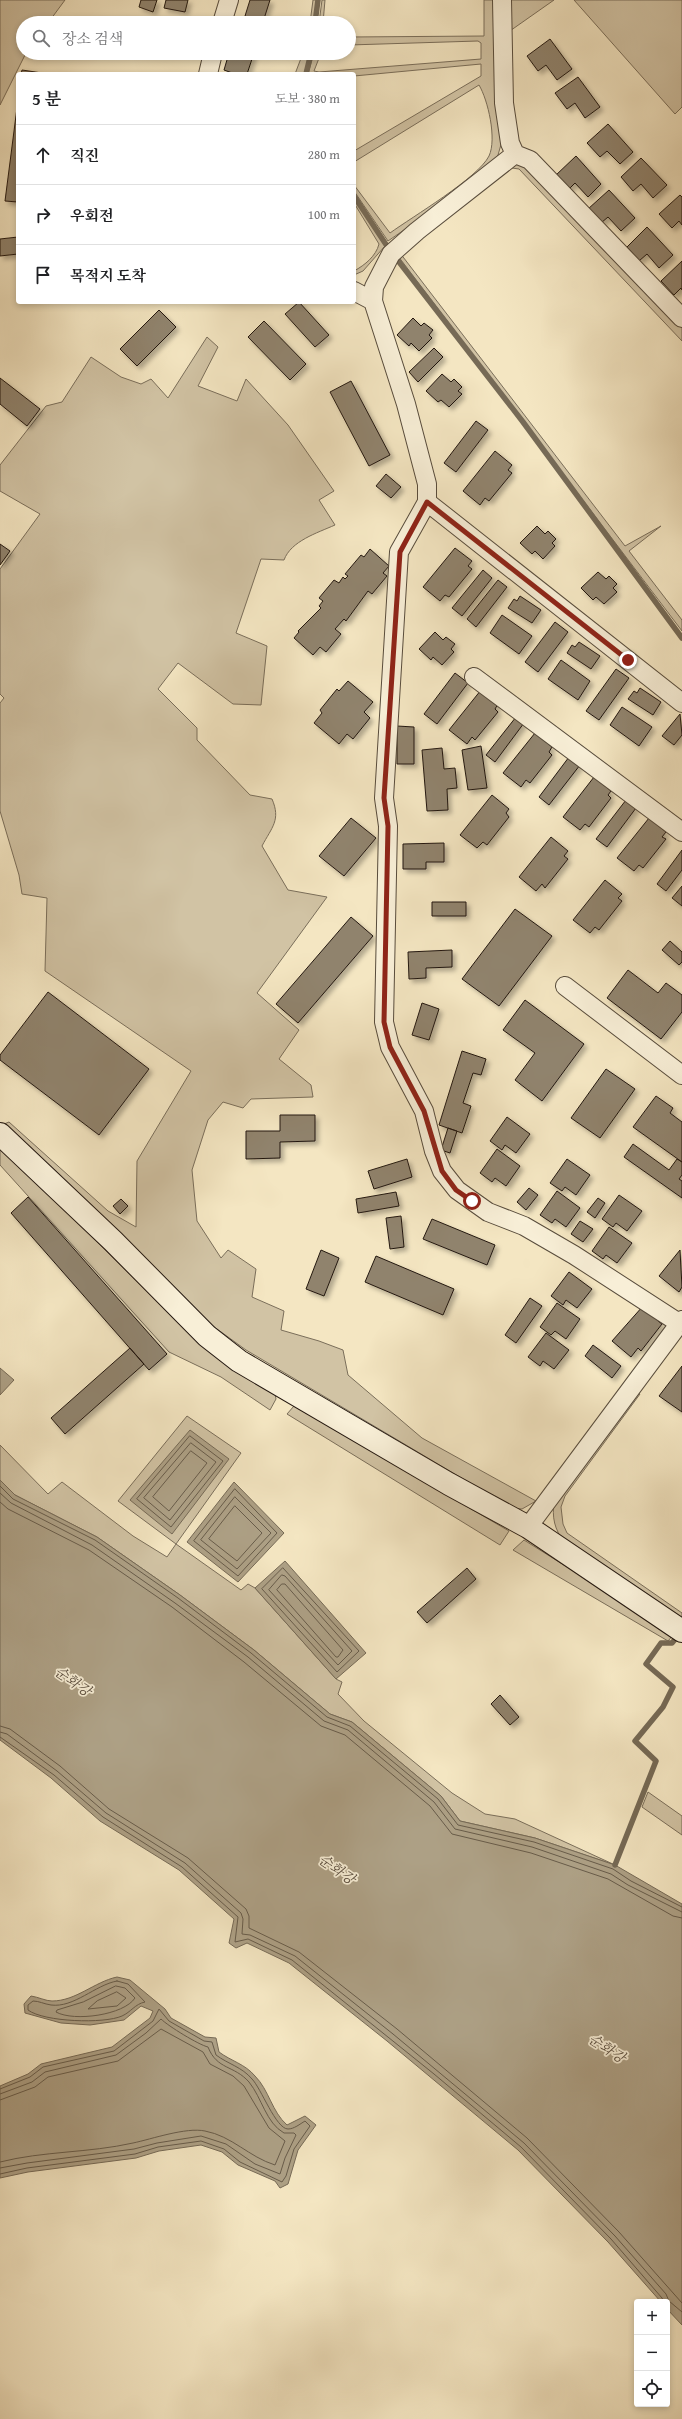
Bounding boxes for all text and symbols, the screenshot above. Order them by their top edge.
search box [16,16,356,60]
icon: search [30,27,52,49]
text: 장소 검색 [62,28,123,49]
text: 5 분 [32,86,61,111]
text: 도보 · 380 m [275,89,340,108]
icon: ahead [32,144,54,166]
text: 직진 [70,145,99,166]
text: 280 m [308,145,340,164]
icon: right [32,204,54,226]
text: 우회전 [70,205,113,226]
text: 100 m [308,205,340,224]
icon: arrive [32,264,54,286]
text: 목적지 도착 [70,265,146,286]
route end [619,651,637,669]
route start [463,1192,481,1210]
water label: 순화강 [51,1661,97,1702]
water label: 순화강 [315,1849,361,1890]
water label: 순화강 [585,2029,632,2069]
map controls [634,2299,670,2407]
button: + [634,2299,670,2335]
button: − [634,2335,670,2371]
button: locate [634,2371,670,2407]

